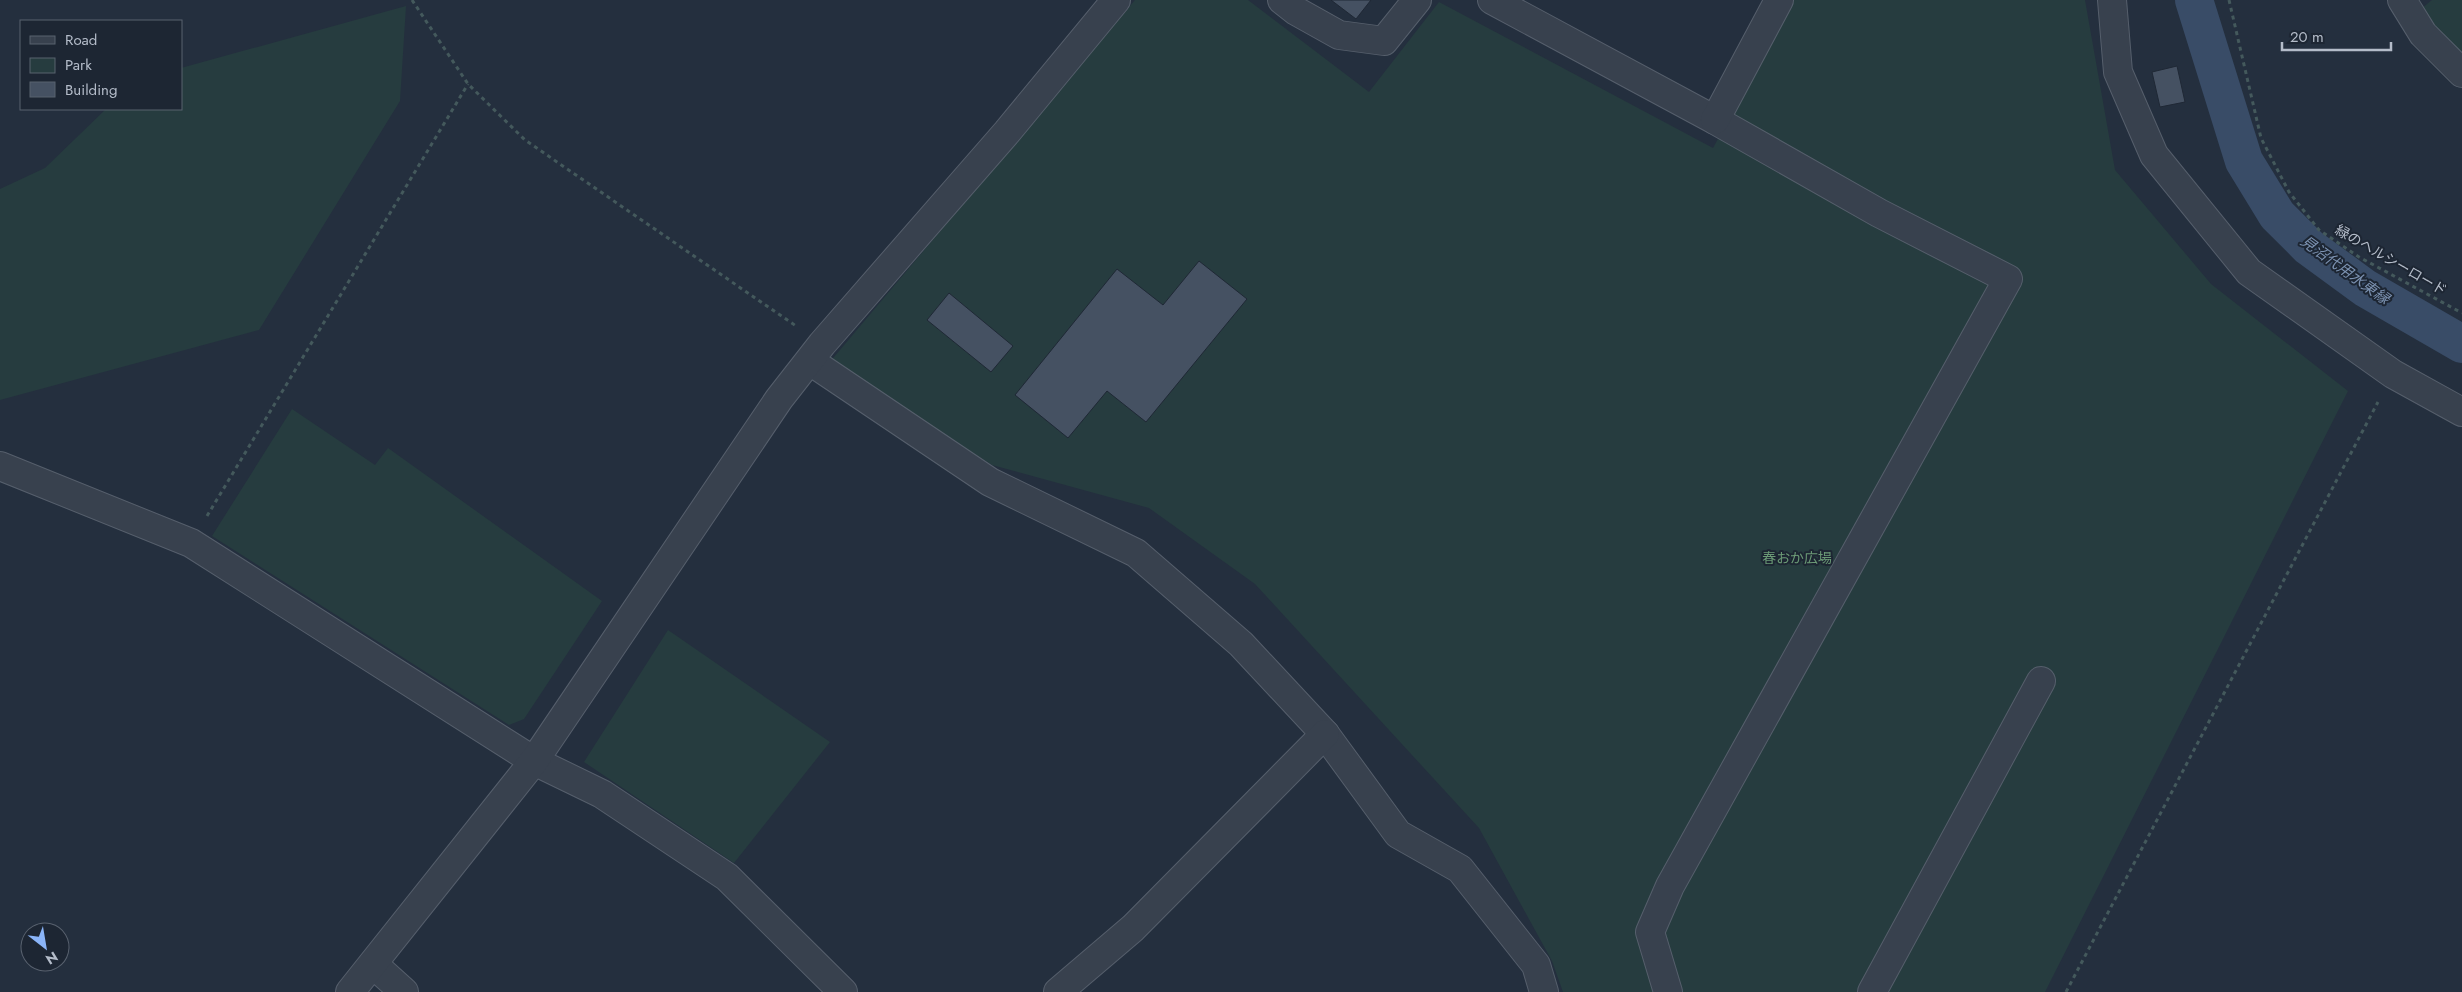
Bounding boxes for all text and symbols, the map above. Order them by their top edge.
legend [20,20,182,110]
scale bar [2282,20,2391,52]
text: 20 m [2290,26,2324,48]
text: Road [65,29,97,51]
text: Park [65,54,92,76]
text: Building [65,79,117,101]
street label: 緑のヘルシーロード [2331,220,2451,300]
water label: 見沼代用水東縁 [2296,230,2396,311]
park label: 春おか広場 [1762,548,1832,568]
north arrow [20,922,70,972]
text: N [42,947,62,970]

